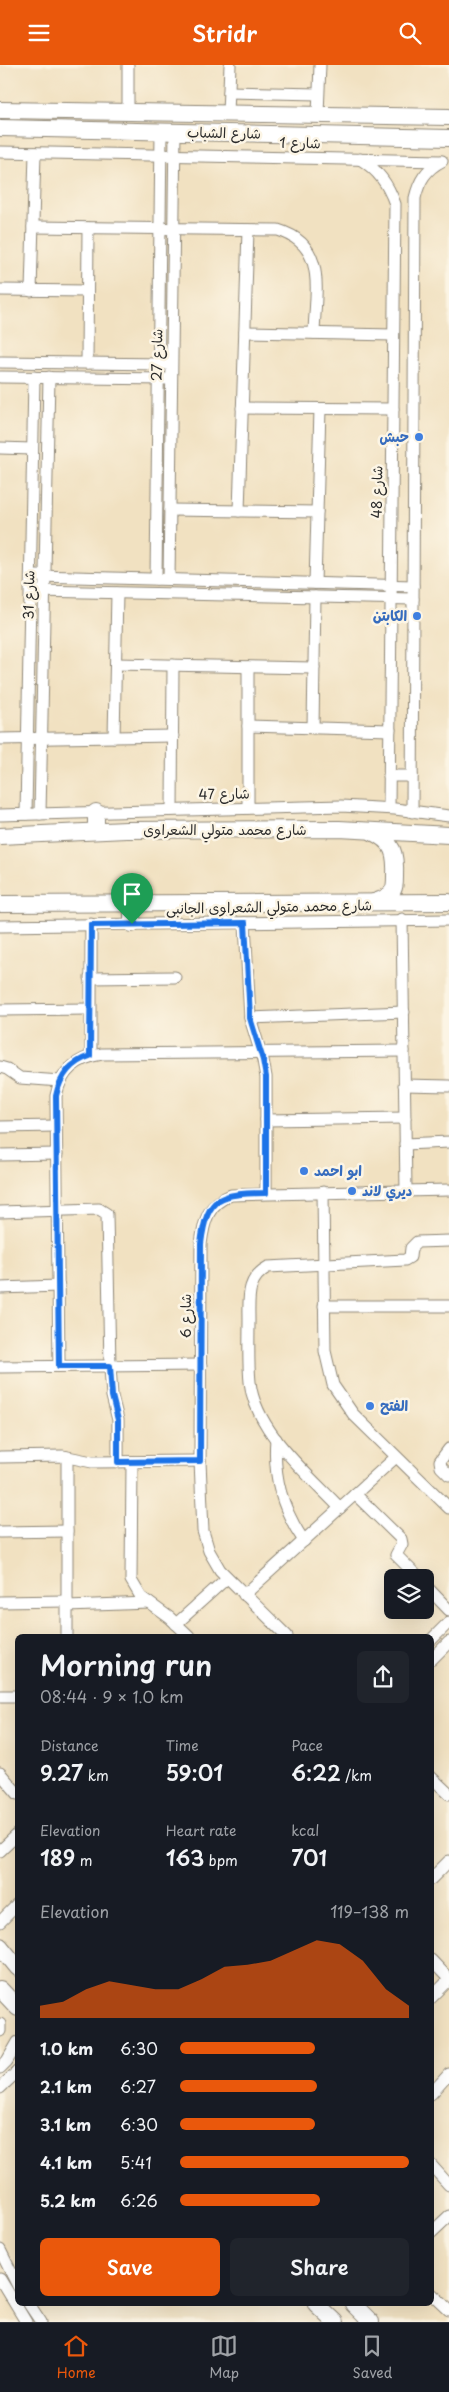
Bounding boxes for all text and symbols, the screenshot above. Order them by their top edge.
text: Stridr [192,16,257,49]
icon: menu [25,19,53,47]
icon: search [396,19,424,47]
street label: شارع الشباب [187,121,261,144]
street label: شارع 1 [279,132,321,153]
street label: شارع 27 [146,329,167,381]
place label: حبش [380,426,409,447]
marker: حبش [413,431,425,443]
street label: شارع 48 [366,465,387,519]
street label: شارع 31 [18,570,39,620]
place label: الكابتن [373,605,407,626]
marker: الكابتن [411,610,423,622]
street label: شارع 47 [198,783,250,804]
street label: شارع محمد متولي الشعراوى [143,819,307,843]
pin [111,873,153,924]
icon: arrive [118,880,146,908]
street label: شارع محمد متولي الشعراوى الجانبى [166,894,372,922]
place label: ابو احمد [314,1160,362,1181]
marker: ابو احمد [298,1165,310,1177]
place label: ديري لاند [362,1180,412,1202]
marker: ديري لاند [346,1185,358,1197]
street label: شارع 6 [175,1294,196,1338]
place label: الفتح [380,1395,409,1416]
marker: الفتح [364,1400,376,1412]
map controls [384,1569,434,1619]
button: layers [384,1569,434,1619]
text: Morning run [40,1643,212,1686]
button: share [357,1651,409,1703]
text: 08:44 · 9 × 1.0 km [40,1684,184,1708]
text: Distance [40,1735,99,1756]
text: Time [166,1735,199,1756]
text: Pace [291,1735,323,1756]
text: 9.27 [40,1756,83,1788]
text: 59:01 [166,1756,223,1788]
text: 6:22 [291,1756,341,1788]
text: km [83,1765,109,1786]
text: /km [341,1765,372,1786]
text: Elevation [40,1820,100,1841]
text: Heart rate [166,1820,236,1841]
text: kcal [291,1820,319,1841]
text: 189 [40,1841,75,1873]
text: 163 [166,1841,204,1873]
text: 701 [291,1841,327,1873]
text: m [75,1850,93,1871]
text: bpm [204,1850,238,1871]
text: Elevation [40,1899,109,1923]
text: 119–138 m [330,1899,409,1923]
text: 1.0 km [40,2036,93,2060]
text: 6:30 [120,2036,158,2060]
text: 2.1 km [40,2074,92,2098]
text: 6:27 [120,2074,156,2098]
text: 3.1 km [40,2112,91,2136]
text: 6:30 [120,2112,158,2136]
text: 4.1 km [40,2150,92,2174]
text: 5:41 [120,2150,152,2174]
text: 5.2 km [40,2188,96,2212]
text: 6:26 [120,2188,158,2212]
button: Save [40,2238,220,2296]
button: Share [230,2238,409,2296]
tab: Home [57,2332,96,2383]
tab: Map [209,2332,239,2383]
tab: Saved [353,2332,392,2383]

